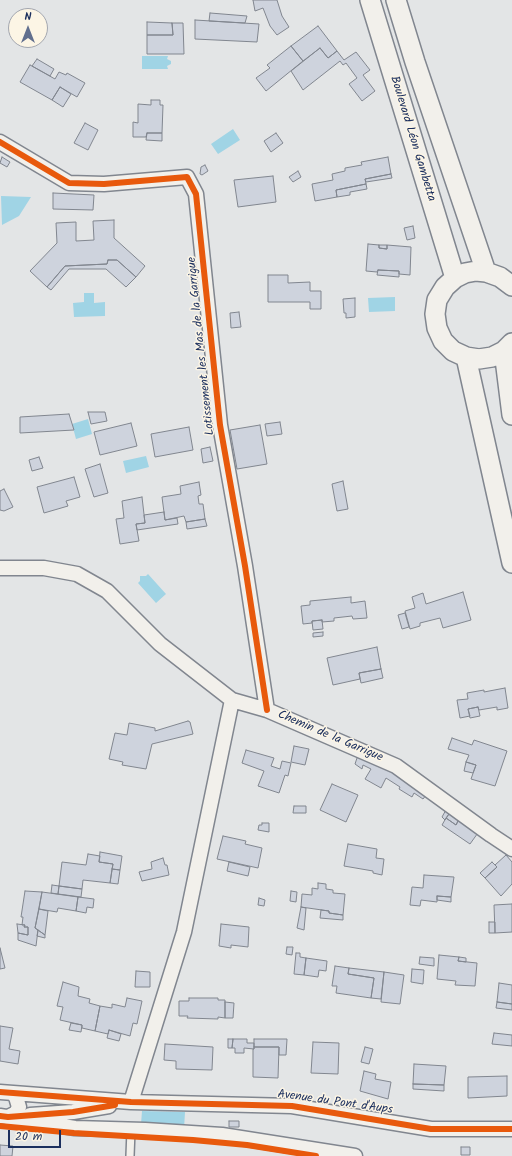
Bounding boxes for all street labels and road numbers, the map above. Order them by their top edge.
street label: Boulevard Léon Gambetta [386,75,438,203]
street label: Lotissement les Mas de la Garrigue [185,256,219,436]
street label: Chemin de la Garrigue [275,708,385,766]
street label: Avenue du Pont d'Aups [276,1088,394,1118]

